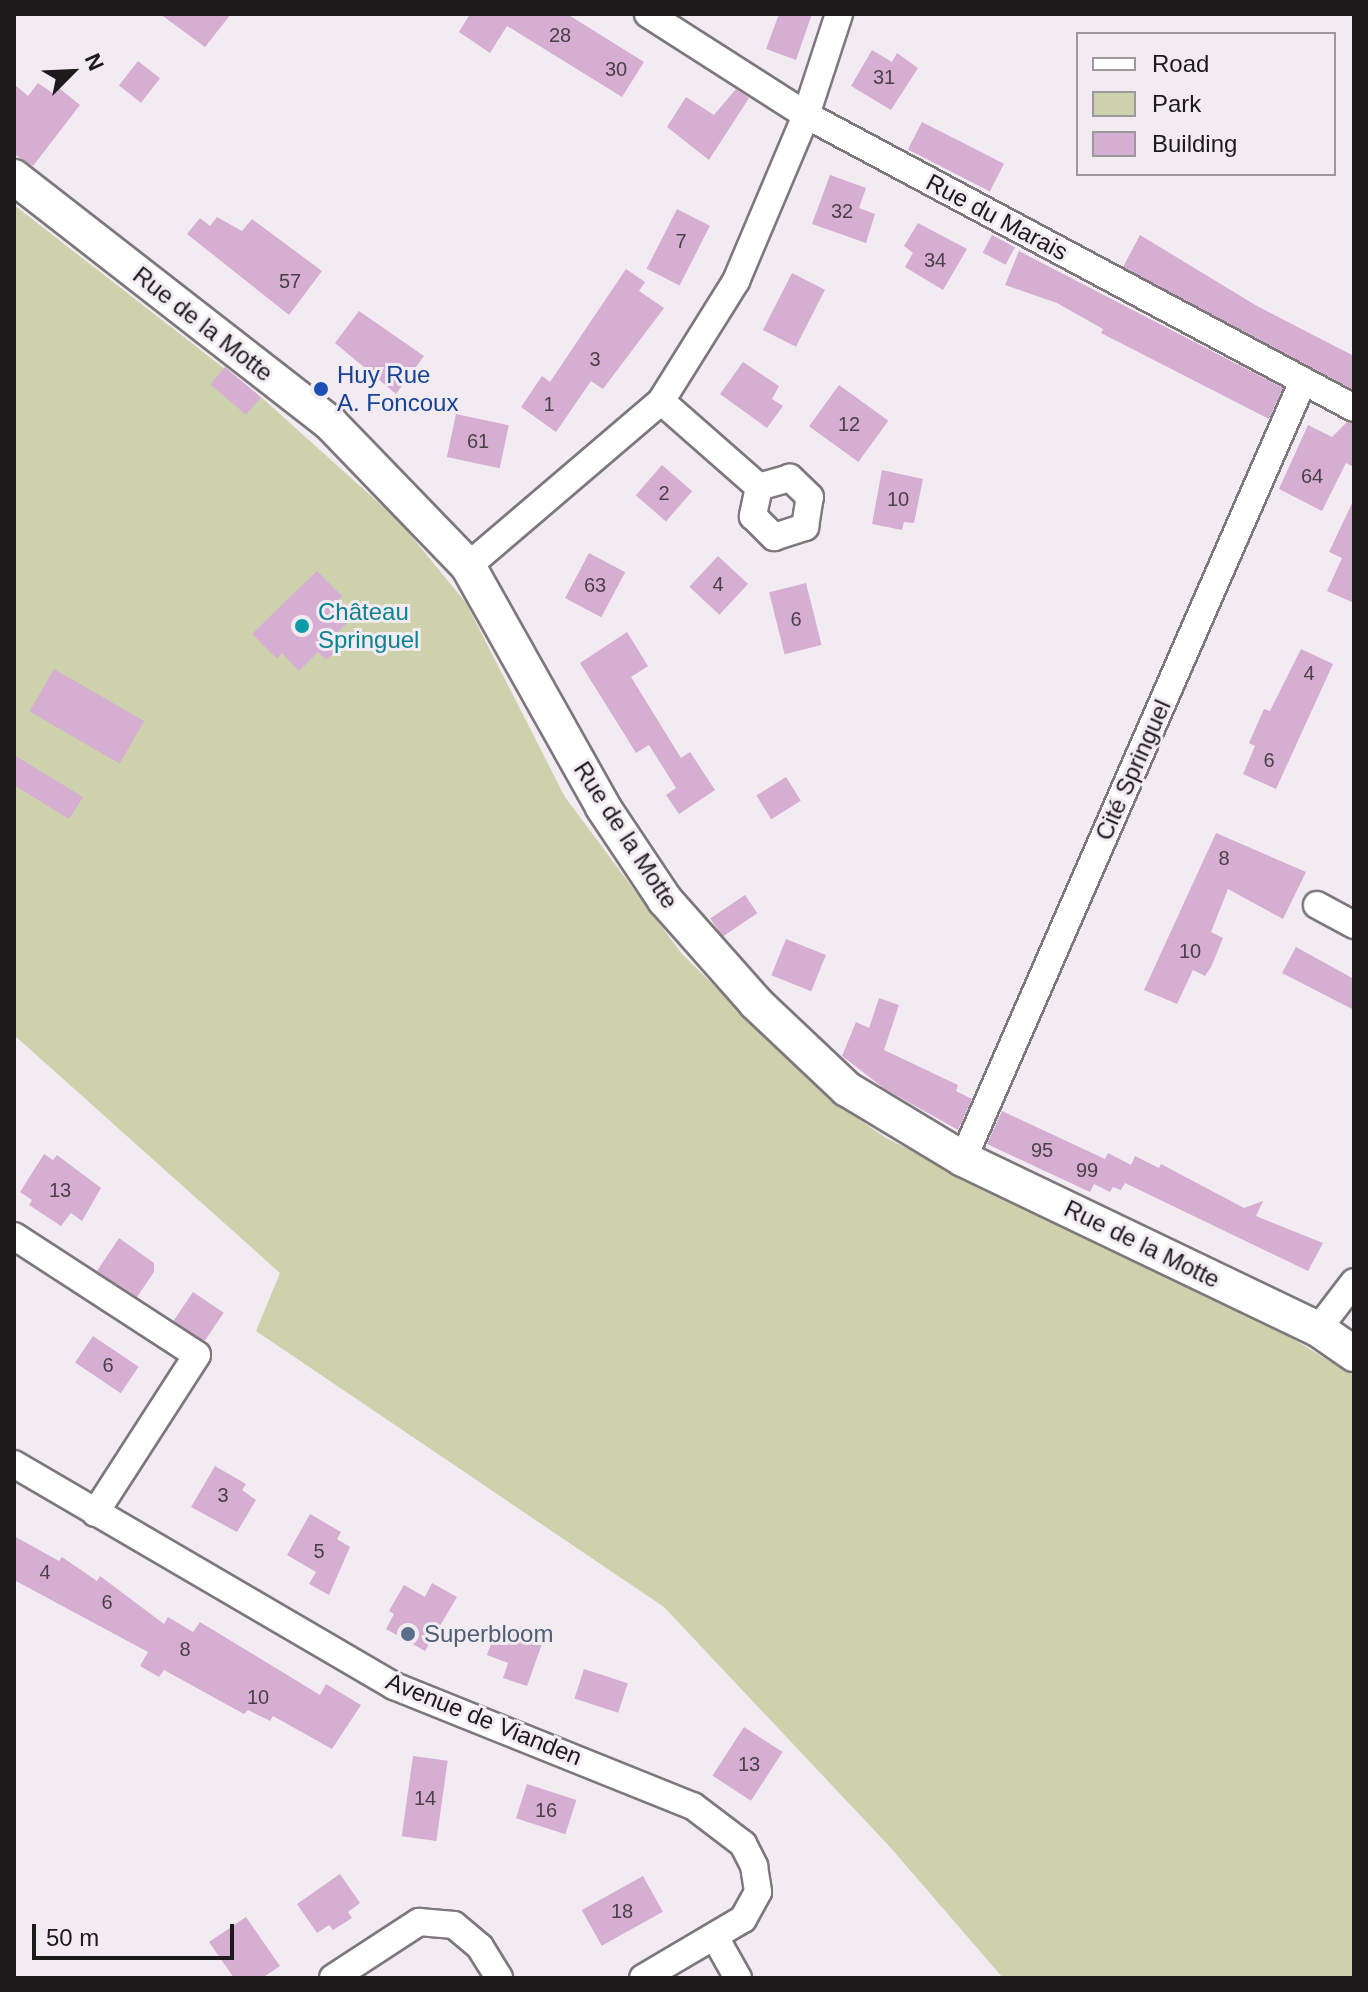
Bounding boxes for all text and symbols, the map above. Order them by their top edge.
house number: 28 [549,23,571,47]
north arrow [32,32,112,112]
legend [1076,32,1336,176]
text: N [80,50,109,74]
text: Road [1152,50,1209,77]
house number: 30 [605,57,627,81]
house number: 31 [873,65,895,89]
text: Park [1152,90,1201,117]
text: Building [1152,130,1237,157]
street label: Rue du Marais [921,168,1073,266]
house number: 32 [831,199,853,223]
house number: 7 [675,229,687,253]
house number: 34 [924,248,946,272]
street label: Rue de la Motte [127,260,279,388]
house number: 57 [279,269,301,293]
house number: 3 [589,347,601,371]
place label: Huy Rue A. Foncoux [337,361,458,417]
marker: Huy Rue A. Foncoux [312,380,330,398]
house number: 1 [543,392,555,416]
house number: 12 [838,412,860,436]
house number: 61 [467,429,489,453]
house number: 64 [1301,464,1323,488]
house number: 2 [658,481,670,505]
house number: 10 [887,487,909,511]
house number: 4 [712,572,724,596]
house number: 63 [584,573,606,597]
place label: Château Springuel [318,598,419,654]
house number: 6 [790,607,802,631]
marker: Château Springuel [293,617,311,635]
house number: 4 [1303,661,1315,685]
street label: Cité Springuel [1089,695,1177,845]
house number: 6 [1263,748,1275,772]
street label: Rue de la Motte [568,756,684,914]
house number: 8 [1218,846,1230,870]
house number: 10 [1179,939,1201,963]
house number: 95 [1031,1138,1053,1162]
house number: 99 [1076,1158,1098,1182]
house number: 13 [49,1178,71,1202]
street label: Rue de la Motte [1060,1194,1224,1294]
house number: 6 [102,1353,114,1377]
house number: 3 [217,1483,229,1507]
house number: 5 [313,1539,325,1563]
house number: 4 [39,1560,51,1584]
house number: 6 [101,1590,113,1614]
place label: Superbloom [424,1620,553,1648]
marker: Superbloom [399,1625,417,1643]
house number: 8 [179,1637,191,1661]
street label: Avenue de Vianden [382,1667,586,1771]
house number: 10 [247,1685,269,1709]
house number: 13 [738,1752,760,1776]
house number: 14 [414,1786,436,1810]
house number: 16 [535,1798,557,1822]
house number: 18 [611,1899,633,1923]
scale bar [36,1908,238,1958]
text: 50 m [46,1924,99,1951]

